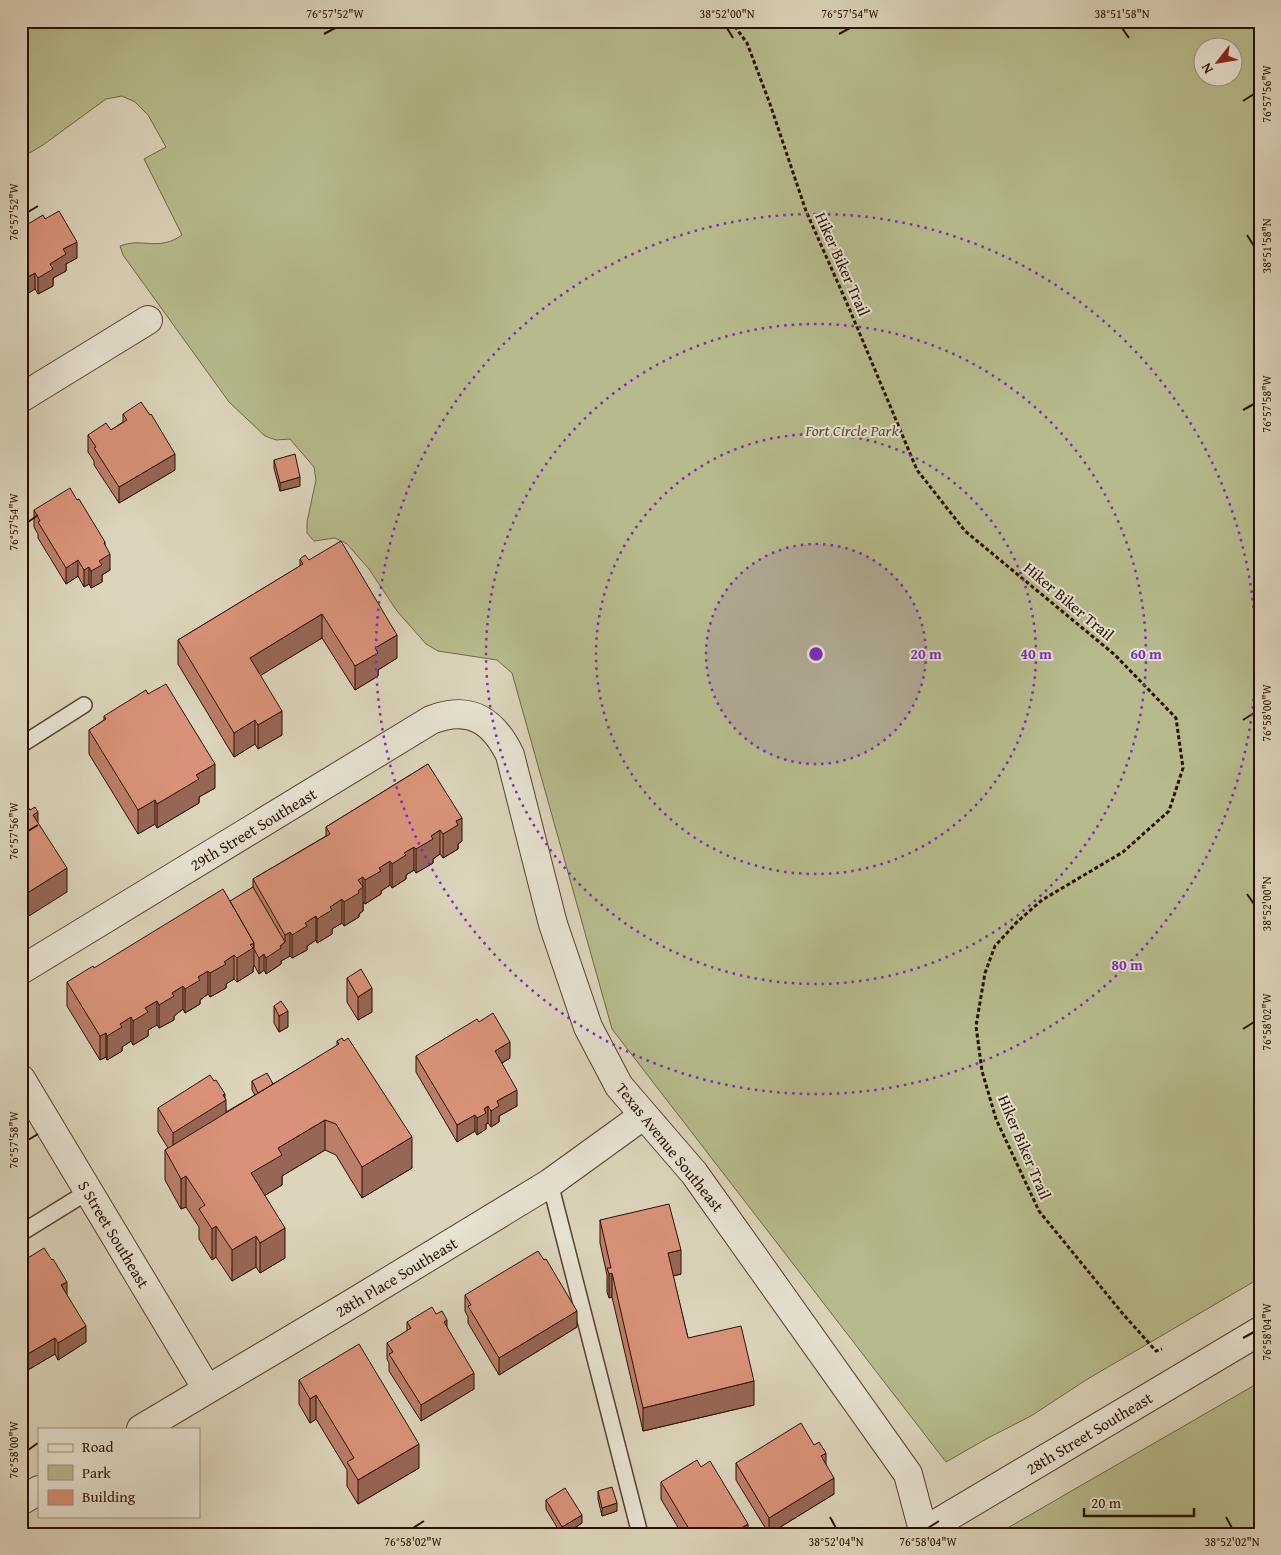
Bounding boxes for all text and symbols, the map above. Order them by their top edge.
text: 76°57'52"W [306,5,365,22]
text: 38°52'00"N [699,5,755,22]
text: 76°57'54"W [821,5,880,22]
text: 38°51'58"N [1094,5,1150,22]
north arrow [1194,38,1244,88]
text: N [1196,59,1218,78]
text: 76°57'56"W [1258,64,1275,123]
text: 76°57'52"W [5,182,22,241]
street label: Hiker Biker Trail [809,208,877,320]
text: 38°51'58"N [1258,218,1275,274]
text: 76°57'58"W [1258,374,1275,433]
park label: Fort Circle Park [804,418,900,442]
text: 76°57'54"W [5,492,22,551]
street label: Hiker Biker Trail [1019,556,1120,646]
text: 20 m [910,643,942,664]
text: 40 m [1020,643,1052,664]
text: 60 m [1130,643,1162,664]
centre of rings [807,645,825,663]
text: 76°58'00"W [1258,683,1275,742]
street label: 29th Street Southeast [185,781,321,876]
text: 76°57'56"W [5,801,22,860]
text: 38°52'00"N [1258,876,1275,932]
text: 80 m [1111,954,1143,975]
text: 76°58'02"W [1258,992,1275,1051]
street label: Texas Avenue Southeast [610,1077,730,1217]
street label: Hiker Biker Trail [992,1091,1058,1203]
text: 76°57'58"W [5,1110,22,1169]
street label: S Street Southeast [72,1176,156,1293]
street label: 28th Place Southeast [330,1231,462,1323]
text: 76°58'04"W [1258,1302,1275,1361]
street label: 28th Street Southeast [1021,1385,1157,1480]
text: 76°58'00"W [5,1420,22,1479]
legend [38,1428,200,1518]
text: Road [82,1436,113,1457]
text: Park [82,1462,111,1483]
scale bar [1084,1485,1194,1517]
text: Building [82,1486,136,1507]
text: 20 m [1091,1492,1122,1513]
text: 76°58'02"W [384,1533,443,1550]
text: 38°52'04"N [808,1533,864,1550]
text: 76°58'04"W [899,1533,958,1550]
text: 38°52'02"N [1204,1533,1260,1550]

